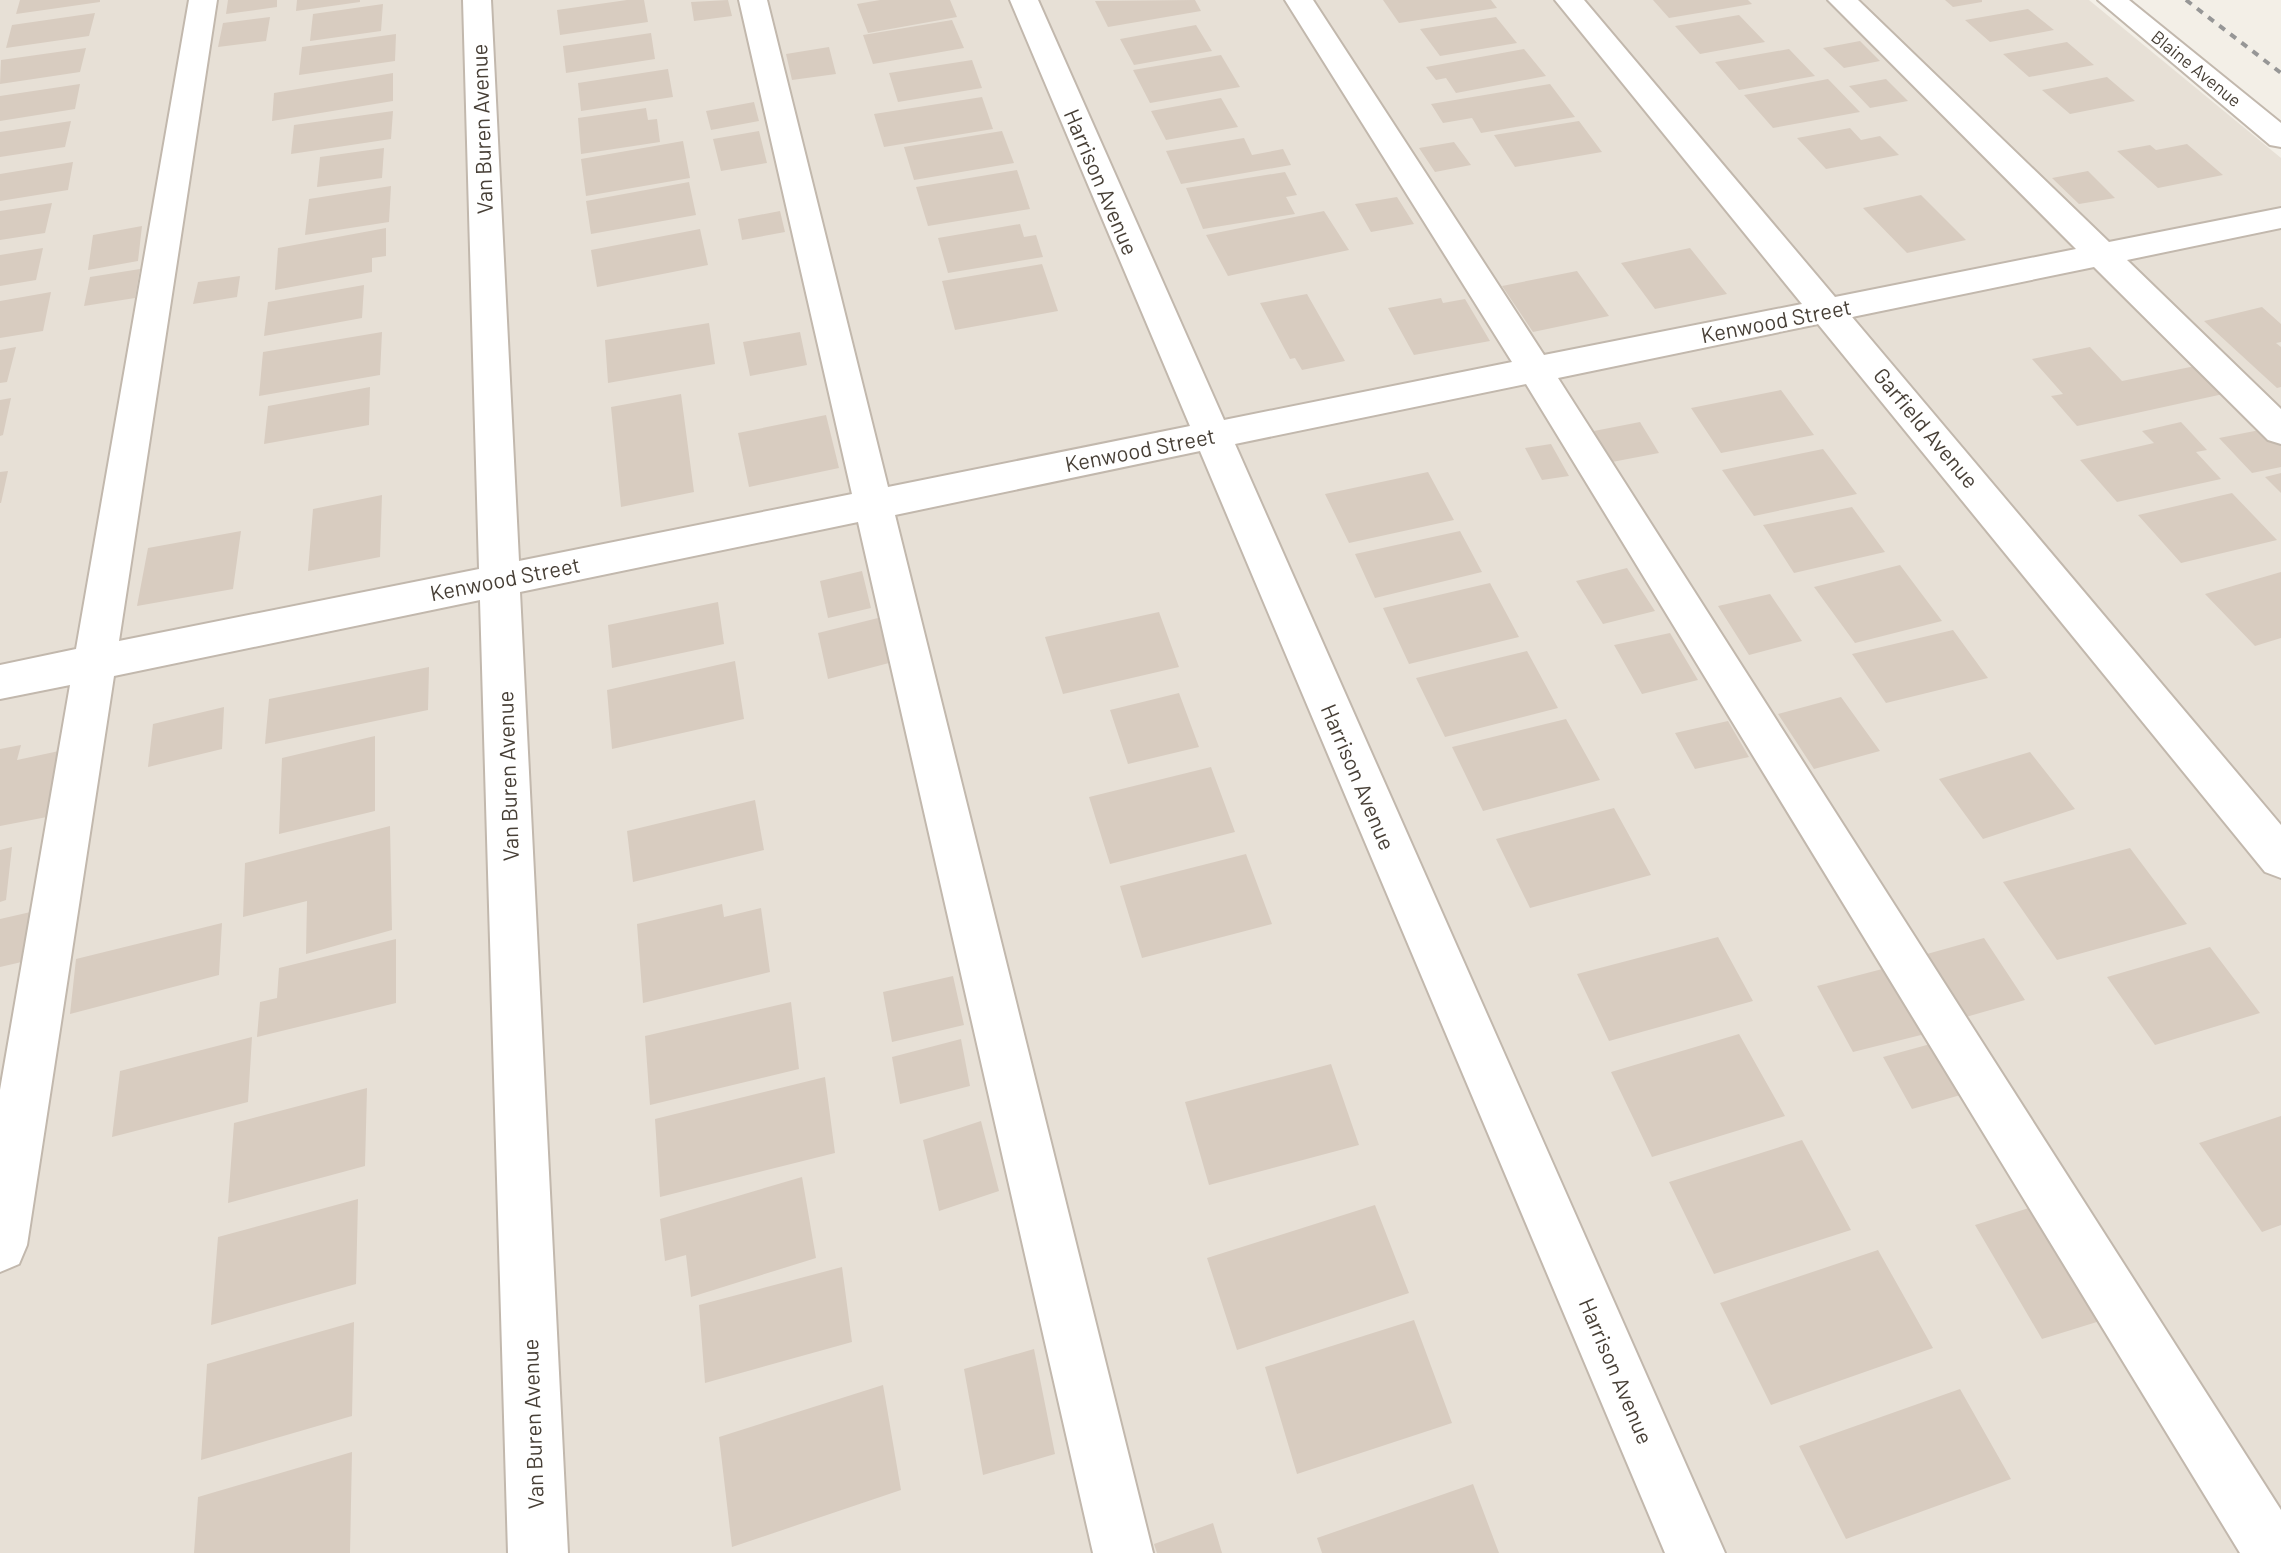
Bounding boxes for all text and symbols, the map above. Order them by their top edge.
street label: Blaine Avenue [2147,25,2246,111]
street label: Van Buren Avenue [465,43,497,215]
street label: Harrison Avenue [1059,105,1144,258]
street label: Kenwood Street [1699,293,1853,347]
street label: Garfield Avenue [1869,362,1985,493]
street label: Kenwood Street [1063,422,1217,476]
street label: Kenwood Street [428,551,582,605]
street label: Van Buren Avenue [491,690,523,862]
street label: Harrison Avenue [1316,700,1401,853]
street label: Harrison Avenue [1574,1294,1659,1447]
street label: Van Buren Avenue [516,1338,548,1510]

